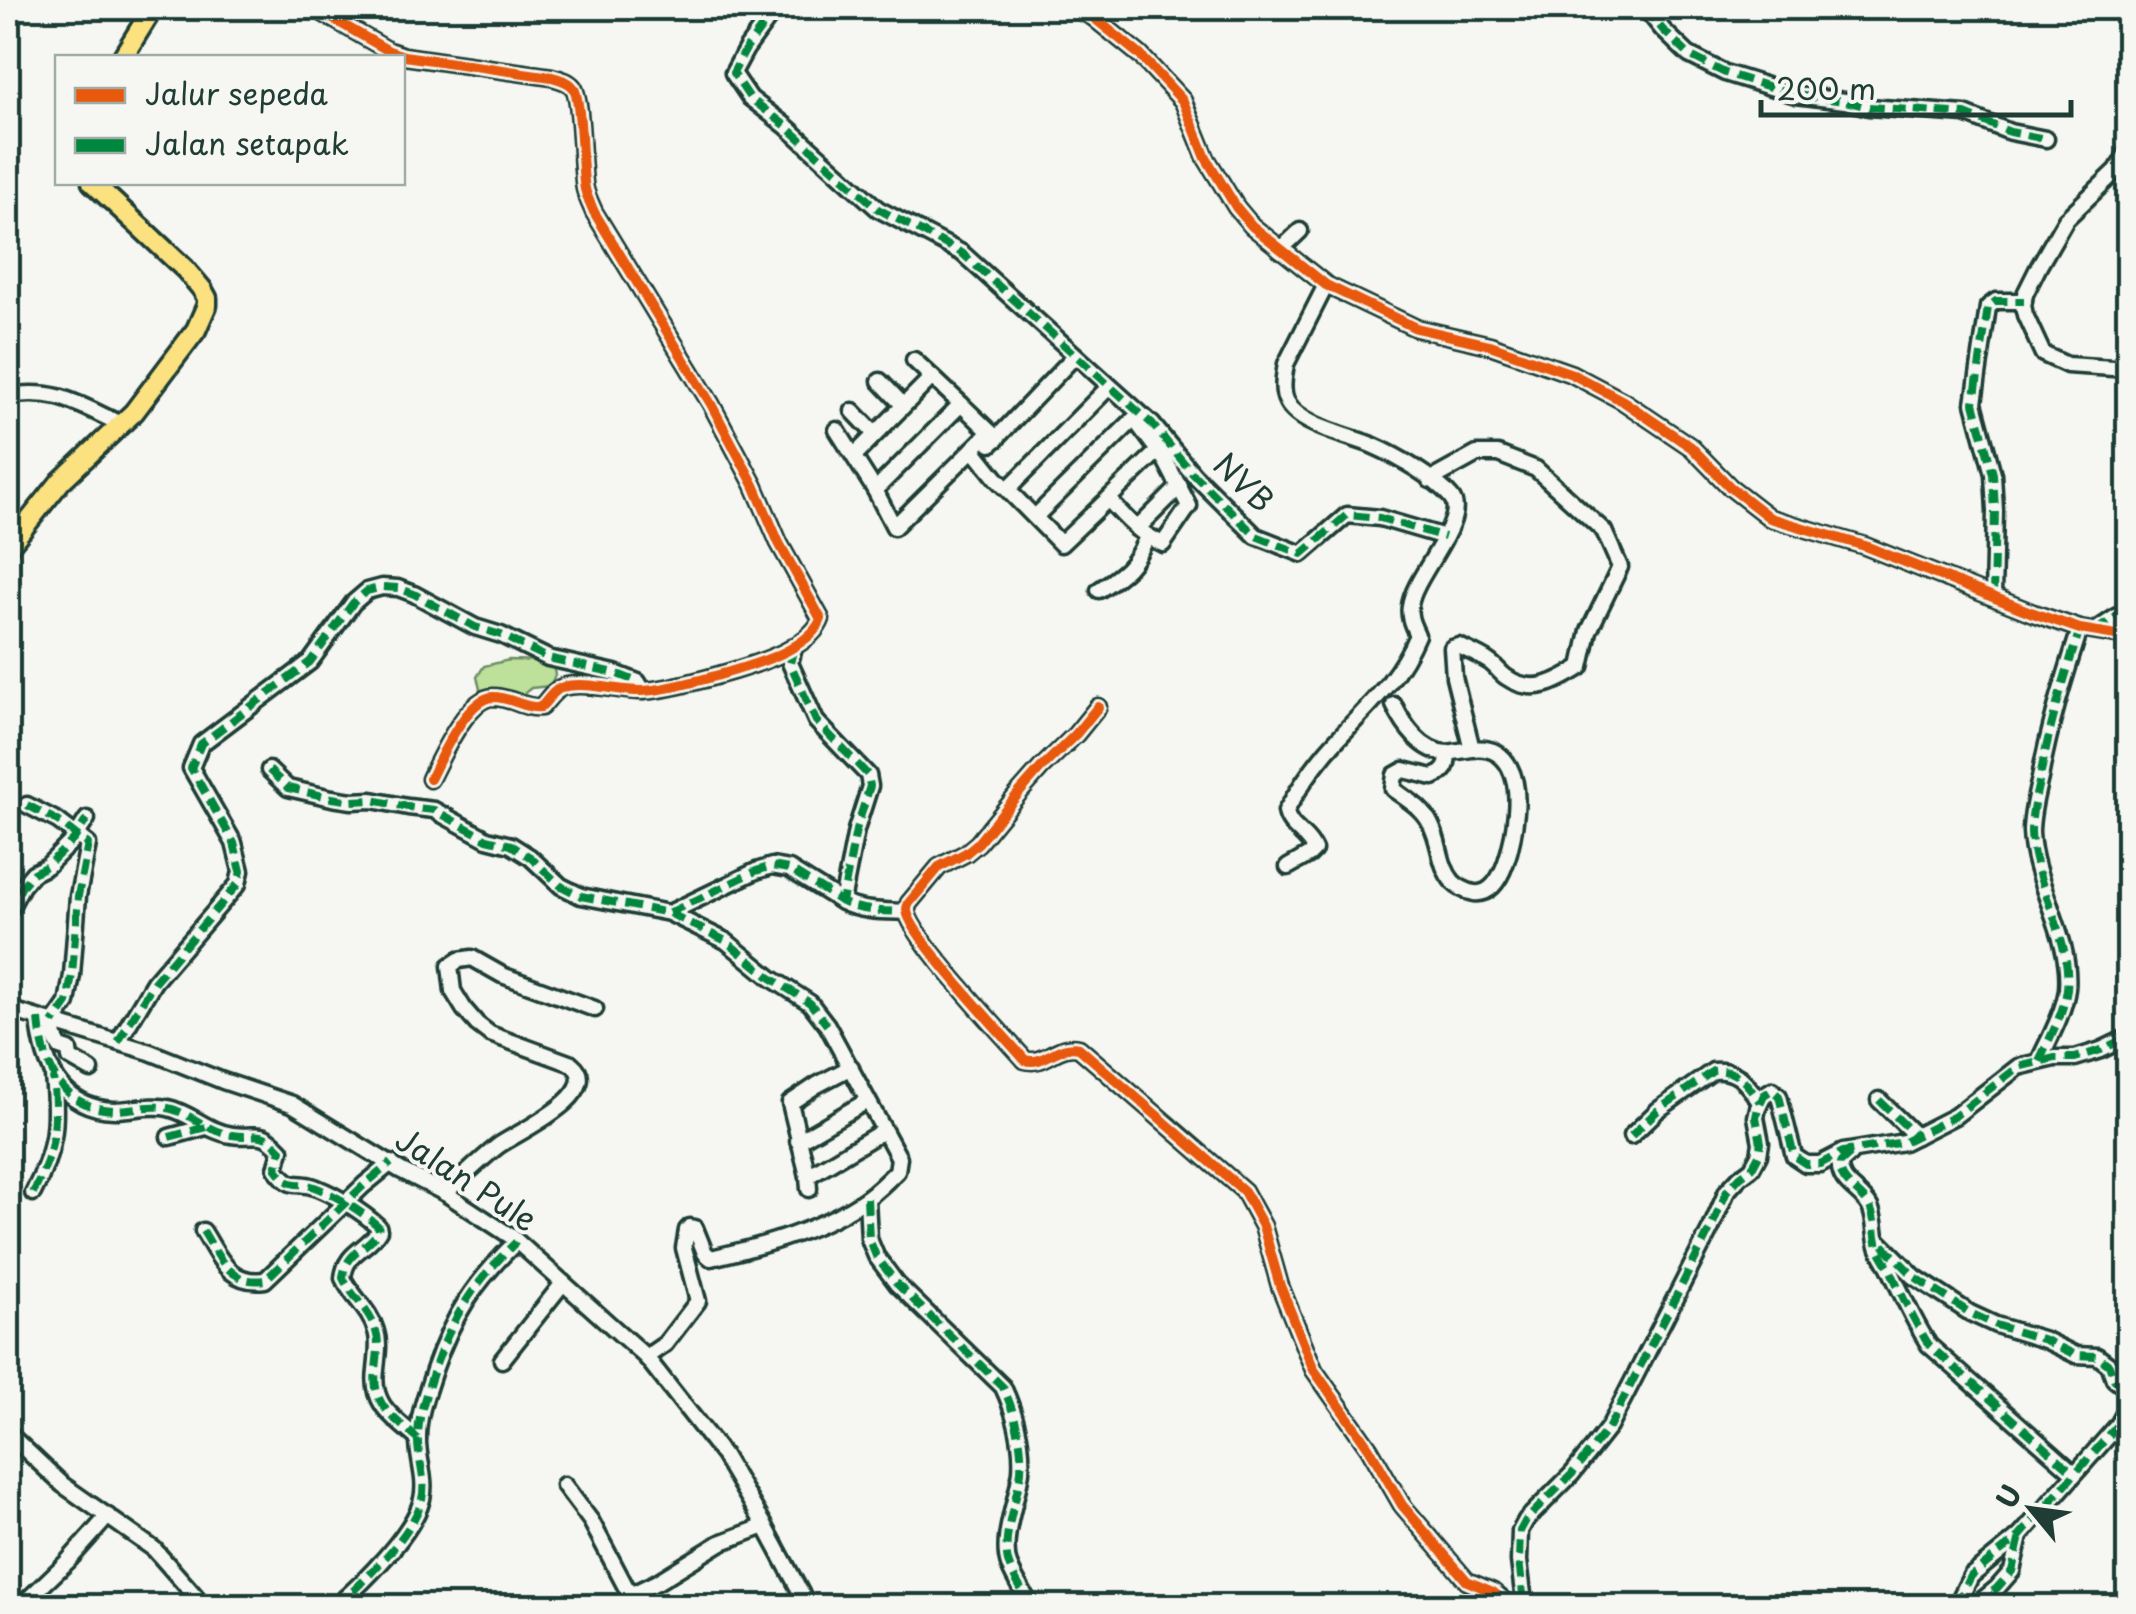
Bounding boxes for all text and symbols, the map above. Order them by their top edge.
legend [55,55,405,185]
scale bar [1761,55,2071,117]
text: 200 m [1776,65,1876,110]
text: Jalur sepeda [145,70,329,115]
text: Jalan setapak [145,120,349,165]
street label: NVB [1203,441,1286,523]
street label: Jalan Pule [387,1115,547,1242]
north arrow [1981,1459,2081,1559]
text: U [1984,1476,2032,1516]

